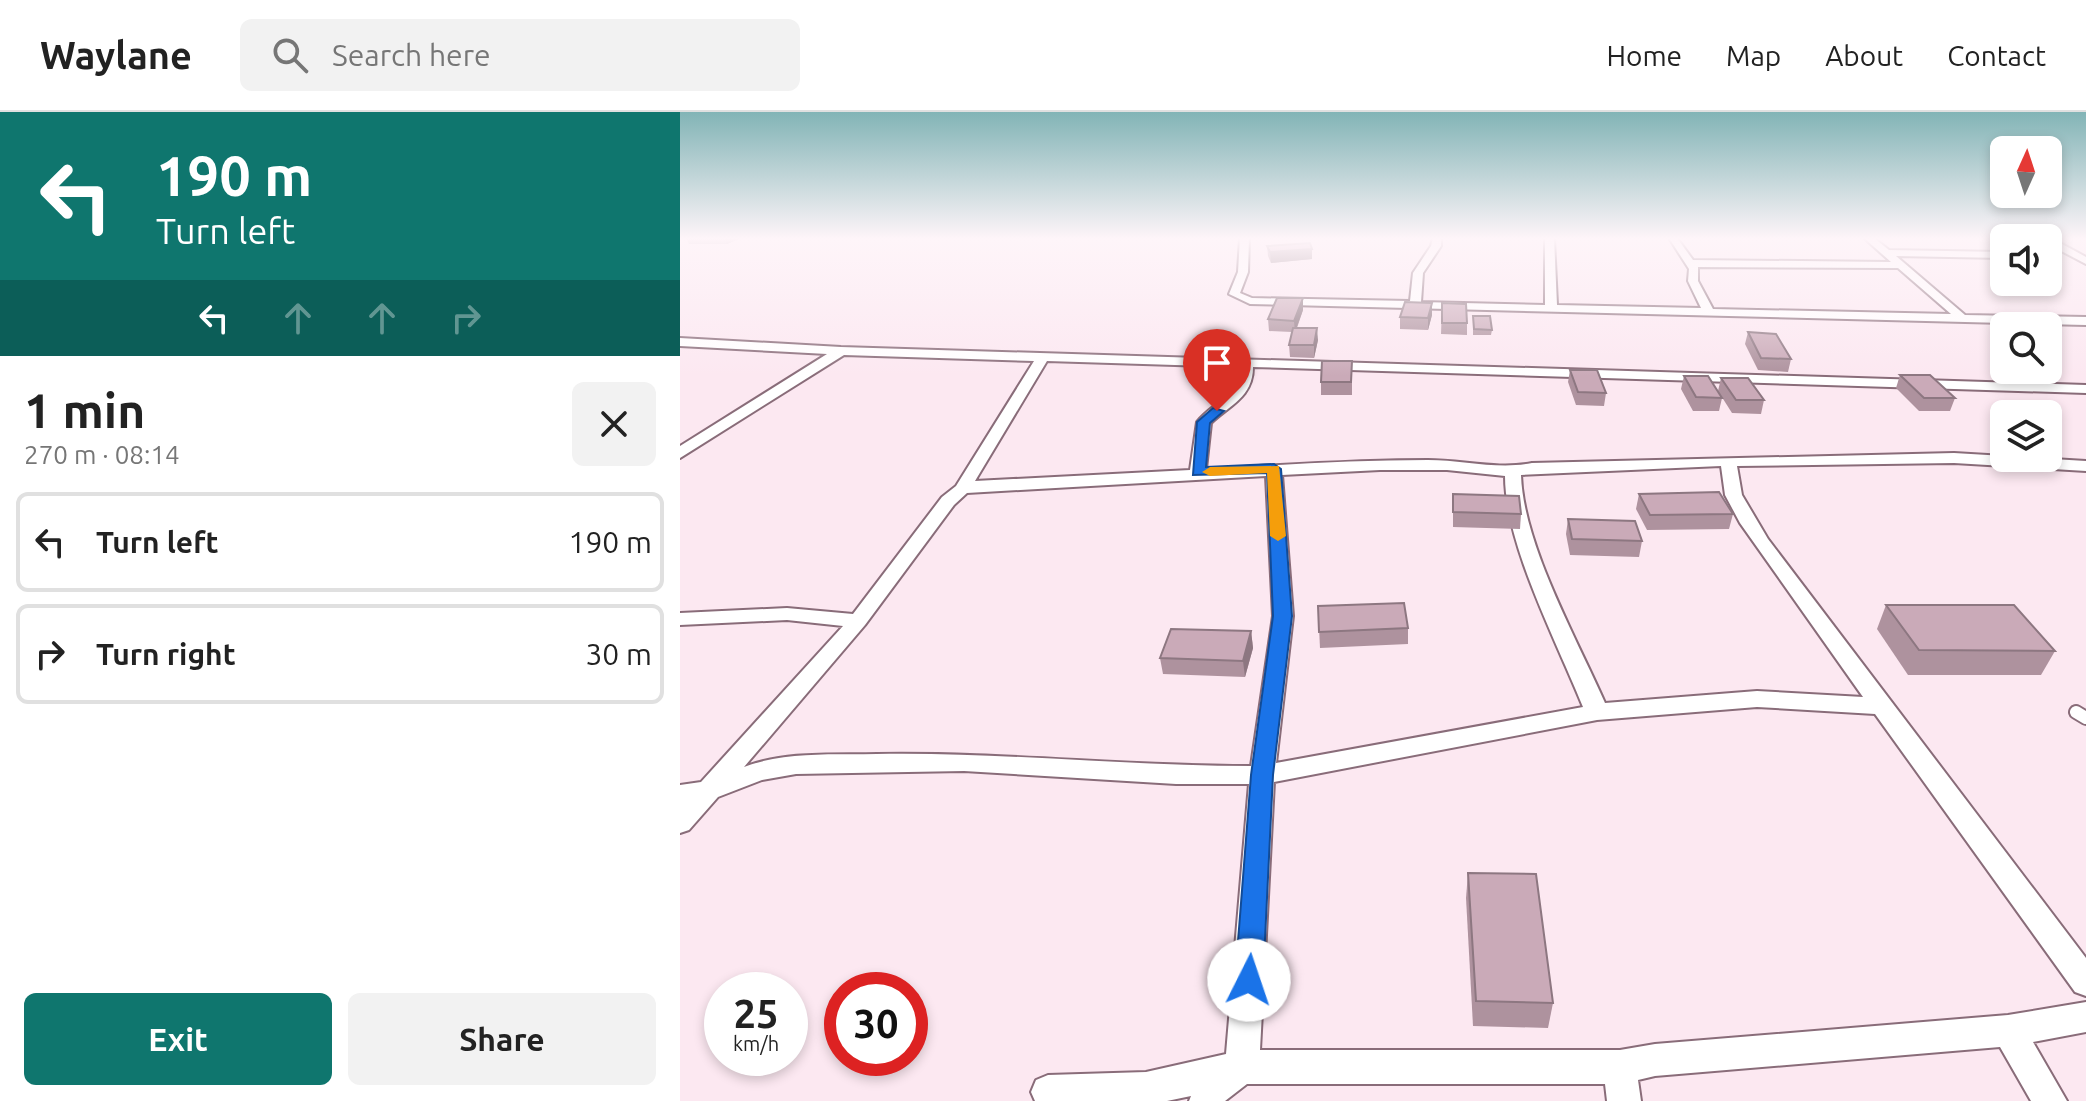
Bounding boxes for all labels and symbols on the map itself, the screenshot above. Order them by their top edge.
north arrow [1990,136,2062,208]
pin [1183,329,1251,411]
position arrow [1207,938,1291,1022]
speed limit sign: 30 [824,972,928,1076]

